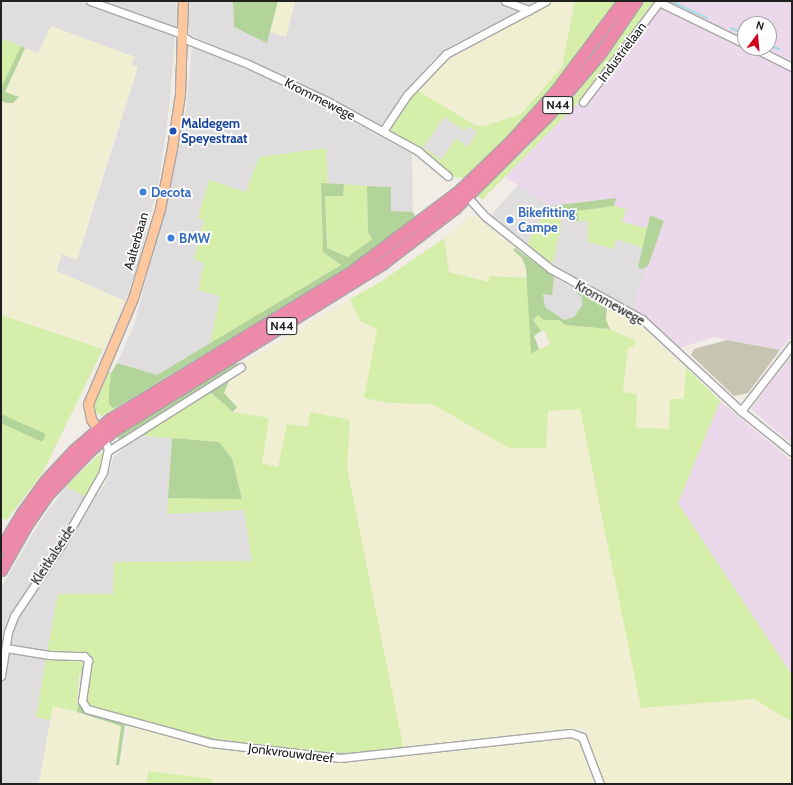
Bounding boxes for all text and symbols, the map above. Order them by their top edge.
north arrow [737,16,777,56]
text: N [754,18,766,33]
street label: Industrielaan [595,19,649,85]
street label: Krommewege [282,75,358,123]
road number: N44 [542,95,574,115]
place label: Maldegem Speyestraat [181,116,248,147]
marker: Maldegem Speyestraat [168,126,178,136]
place label: Decota [151,184,191,200]
marker: Decota [138,187,148,197]
place label: Bikefitting Campe [518,205,575,236]
street label: Aalterbaan [120,210,152,272]
marker: Bikefitting Campe [505,215,515,225]
place label: BMW [179,230,210,246]
marker: BMW [166,233,176,243]
street label: Krommewege [573,278,647,328]
road number: N44 [266,316,298,336]
street label: Kleitkalseide [28,522,78,588]
street label: Jonkvrouwdreef [247,740,335,766]

